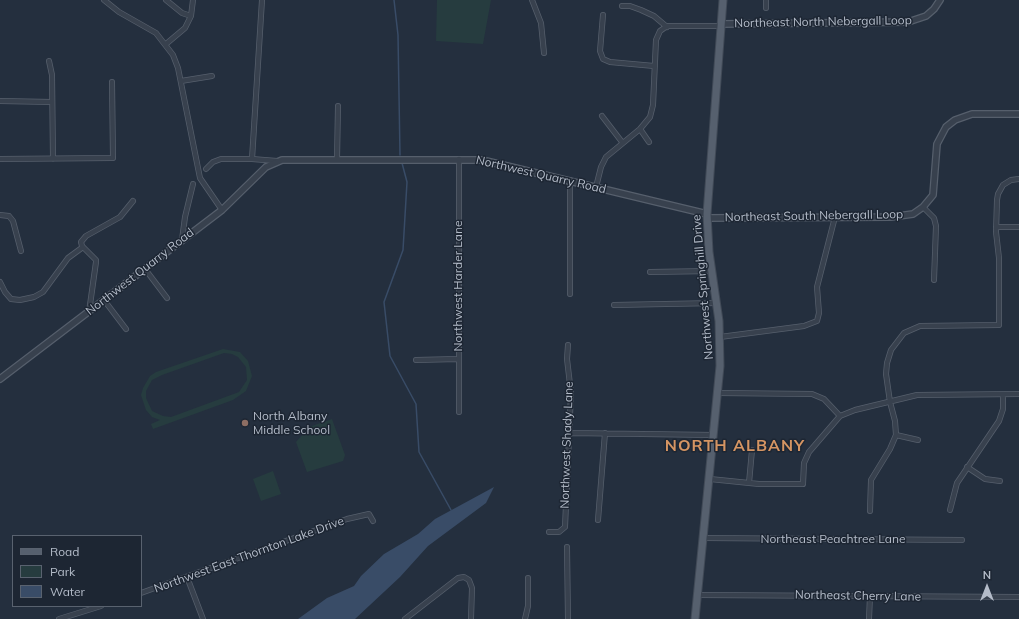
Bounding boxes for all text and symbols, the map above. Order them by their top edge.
street label: Northeast North Nebergall Loop [734,13,912,31]
street label: Northwest Quarry Road [475,153,607,197]
street label: Northeast South Nebergall Loop [725,207,903,225]
street label: Northwest Springhill Drive [689,214,717,360]
street label: Northwest Harder Lane [451,221,465,351]
street label: Northwest Quarry Road [83,225,197,319]
street label: Northwest Shady Lane [558,381,576,509]
place label: North Albany Middle School [253,409,330,437]
marker: North Albany Middle School [240,418,250,428]
district label: NORTH ALBANY [665,436,805,456]
street label: Northwest East Thornton Lake Drive [152,514,346,596]
street label: Northeast Peachtree Lane [761,532,905,546]
legend [12,535,142,607]
text: Road [50,544,79,559]
text: Park [50,564,75,579]
north arrow [967,567,1007,607]
text: N [983,568,991,582]
text: Water [50,584,85,599]
street label: Northeast Cherry Lane [795,588,921,604]

